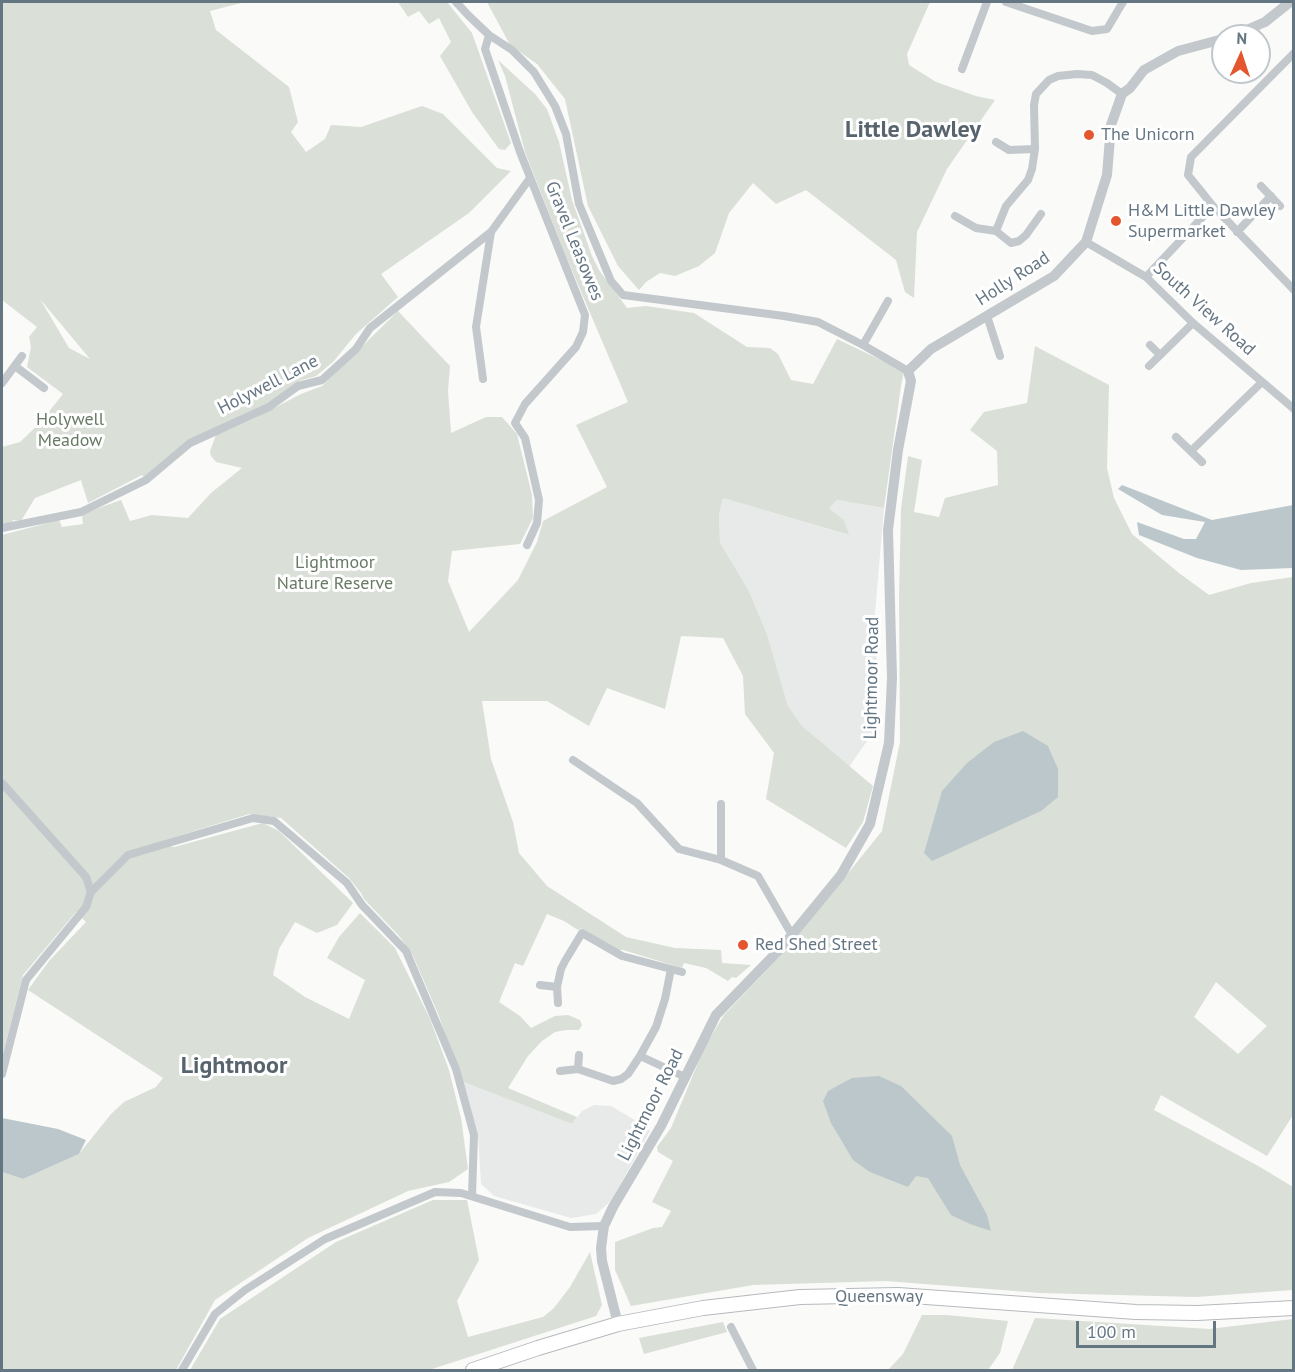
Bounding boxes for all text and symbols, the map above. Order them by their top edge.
north arrow [1211,24,1271,84]
text: N [1236,28,1248,48]
district label: Little Dawley [845,116,981,144]
place label: The Unicorn [1101,124,1195,146]
marker: The Unicorn [1082,128,1096,142]
street label: Gravel Leasowes [540,178,608,304]
place label: H&M Little Dawley Supermarket [1128,200,1276,242]
marker: H&M Little Dawley Supermarket [1109,214,1123,228]
street label: Holly Road [972,247,1054,311]
street label: South View Road [1149,258,1259,360]
street label: Holywell Lane [214,350,322,420]
park label: Holywell Meadow [36,409,104,452]
park label: Lightmoor Nature Reserve [277,552,393,594]
street label: Lightmoor Road [860,616,884,740]
place label: Red Shed Street [755,934,877,956]
marker: Red Shed Street [736,938,750,952]
street label: Lightmoor Road [614,1045,688,1165]
district label: Lightmoor [181,1052,287,1080]
street label: Queensway [835,1286,923,1308]
scale bar [1079,1309,1218,1347]
text: 100 m [1087,1320,1136,1343]

